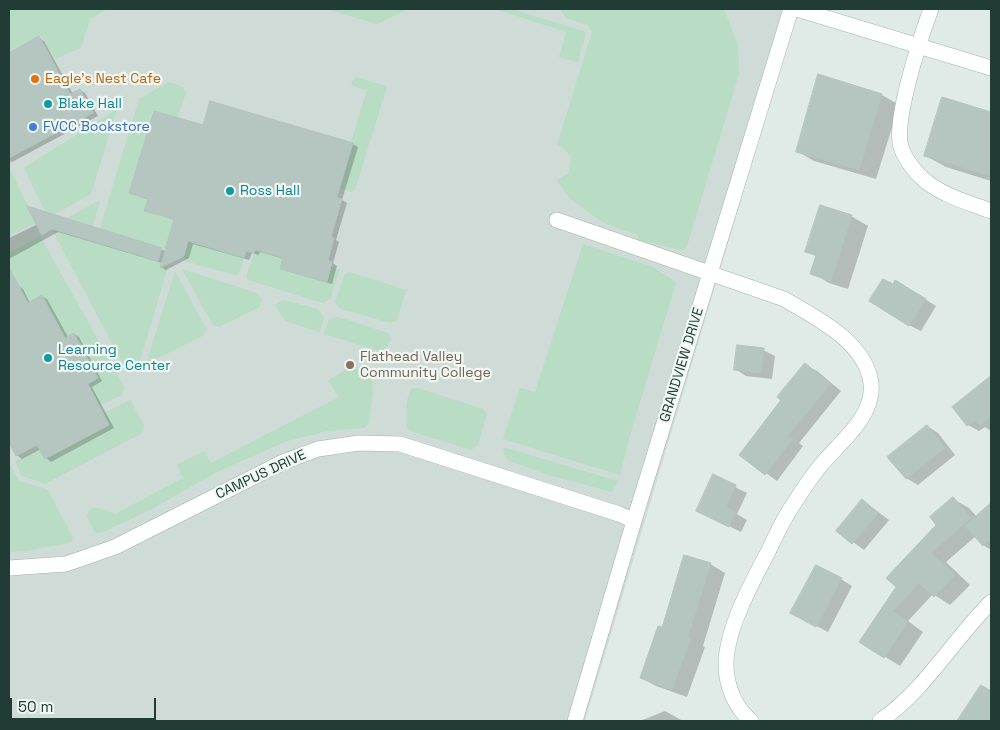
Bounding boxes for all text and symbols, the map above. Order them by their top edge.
place label: Eagle's Nest Cafe [45,71,161,87]
marker: Eagle's Nest Cafe [29,73,41,85]
place label: Blake Hall [58,96,122,112]
marker: Blake Hall [42,98,54,110]
place label: FVCC Bookstore [43,119,150,135]
marker: FVCC Bookstore [27,121,39,133]
place label: Ross Hall [240,183,300,199]
marker: Ross Hall [224,185,236,197]
street label: GRANDVIEW DRIVE [657,306,707,424]
place label: Learning Resource Center [58,342,170,374]
place label: Flathead Valley Community College [360,349,491,382]
marker: Learning Resource Center [42,352,54,364]
marker: Flathead Valley Community College [344,359,356,371]
street label: CAMPUS DRIVE [213,447,309,503]
scale bar [12,688,159,720]
text: 50 m [18,697,53,716]

